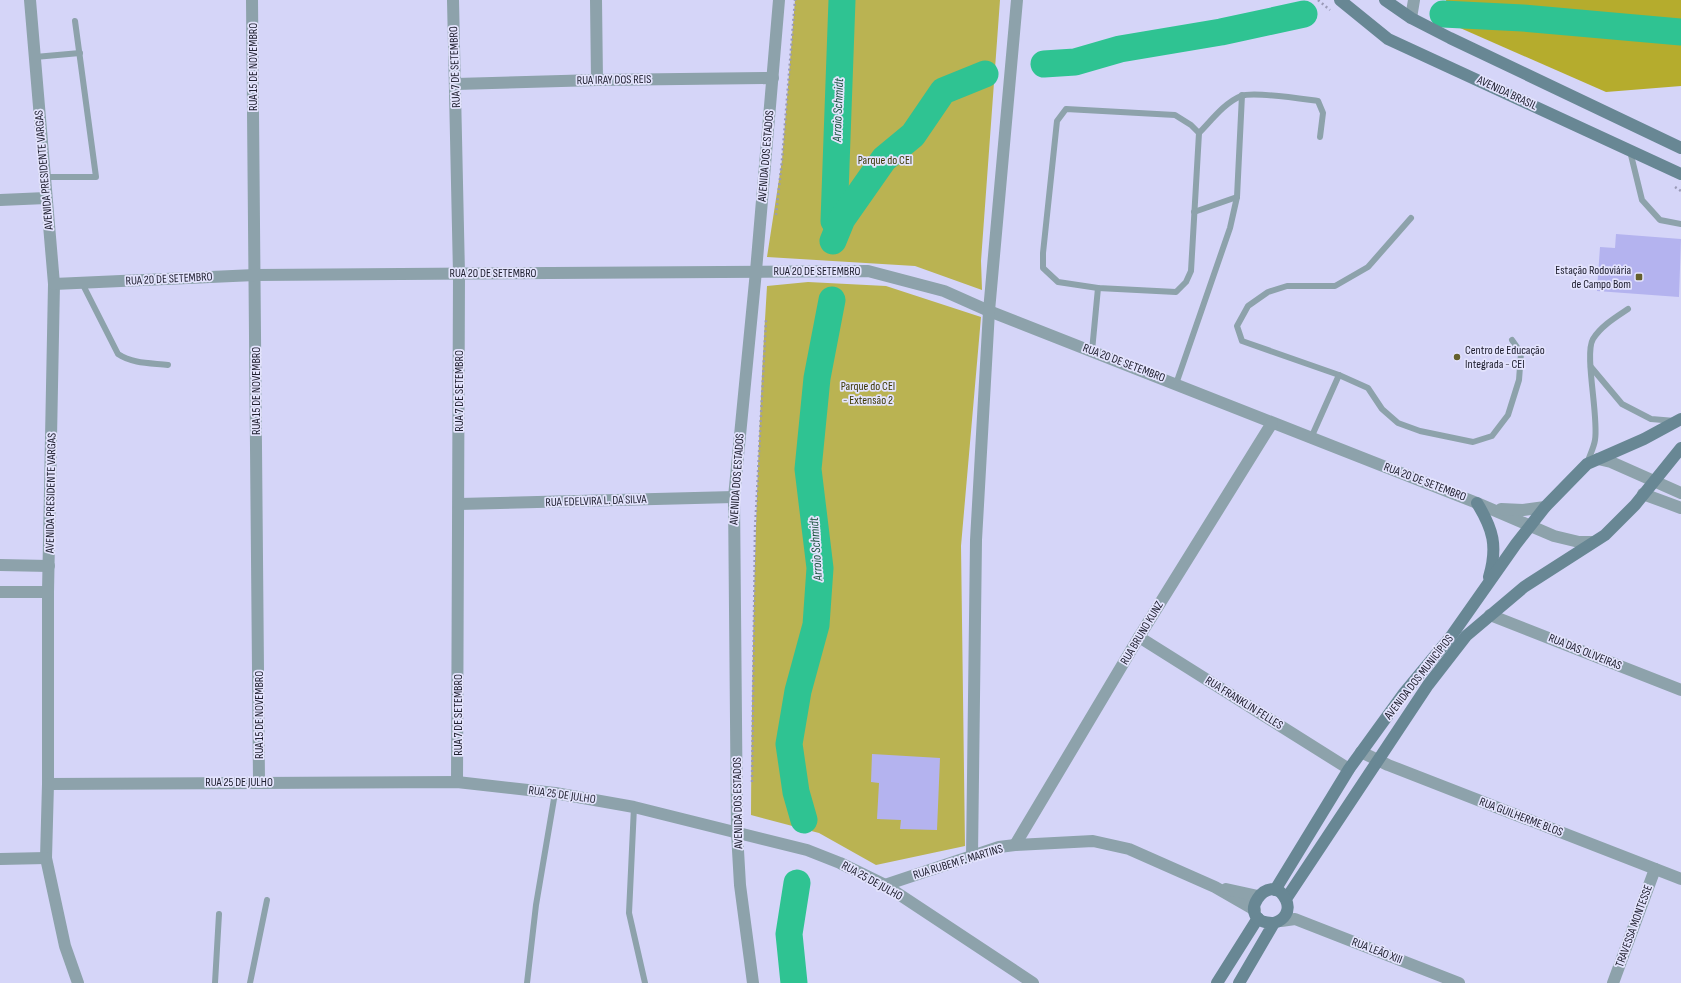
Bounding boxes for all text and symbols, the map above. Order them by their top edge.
street label: RUA 15 DE NOVEMBRO [246,23,261,111]
street label: RUA 7 DE SETEMBRO [446,26,464,108]
street label: RUA IRAY DOS REIS [577,72,651,88]
street label: AVENIDA BRASIL [1474,72,1540,114]
water label: Arroio Schmidt [829,77,847,143]
street label: AVENIDA PRESIDENTE VARGAS [31,109,57,232]
street label: AVENIDA DOS ESTADOS [754,110,777,203]
park label: Parque do CEI [858,153,912,168]
place label: Estação Rodoviária de Campo Bom [1555,263,1631,292]
street label: RUA 20 DE SETEMBRO [773,264,861,279]
street label: RUA 20 DE SETEMBRO [449,266,537,281]
street label: RUA 20 DE SETEMBRO [125,269,213,289]
marker: Estação Rodoviária de Campo Bom [1634,272,1644,282]
street label: RUA 20 DE SETEMBRO [1081,340,1167,386]
place label: Centro de Educação Integrada - CEI [1465,343,1545,372]
street label: RUA 15 DE NOVEMBRO [249,347,264,435]
street label: RUA 7 DE SETEMBRO [452,350,467,432]
marker: Centro de Educação Integrada - CEI [1452,352,1462,362]
park label: Parque do CEI - Extensão 2 [841,379,895,408]
street label: AVENIDA PRESIDENTE VARGAS [42,433,60,554]
street label: AVENIDA DOS ESTADOS [726,433,748,526]
street label: RUA 20 DE SETEMBRO [1382,459,1468,505]
street label: RUA EDELVIRA L. DA SILVA [545,492,648,510]
water label: Arroio Schmidt [806,516,826,582]
street label: RUA BRUNO KUNZ [1117,598,1167,668]
street label: RUA DAS OLIVEIRAS [1546,631,1624,673]
street label: AVENIDA DOS MUNICÍPIOS [1381,632,1457,723]
street label: RUA 15 DE NOVEMBRO [252,671,267,759]
street label: RUA FRANKLIN FELLES [1202,673,1286,733]
street label: RUA 7 DE SETEMBRO [451,674,466,756]
street label: AVENIDA DOS ESTADOS [730,757,746,850]
street label: RUA 25 DE JULHO [205,775,273,790]
street label: RUA 25 DE JULHO [527,783,597,807]
street label: RUA GUILHERME BLOS [1477,794,1565,840]
street label: RUA RUBEM F. MARTINS [911,841,1005,883]
street label: RUA 25 DE JULHO [839,858,905,904]
street label: TRAVESSA MONTESSE [1612,883,1656,969]
street label: RUA LEÃO XIII [1350,935,1404,967]

